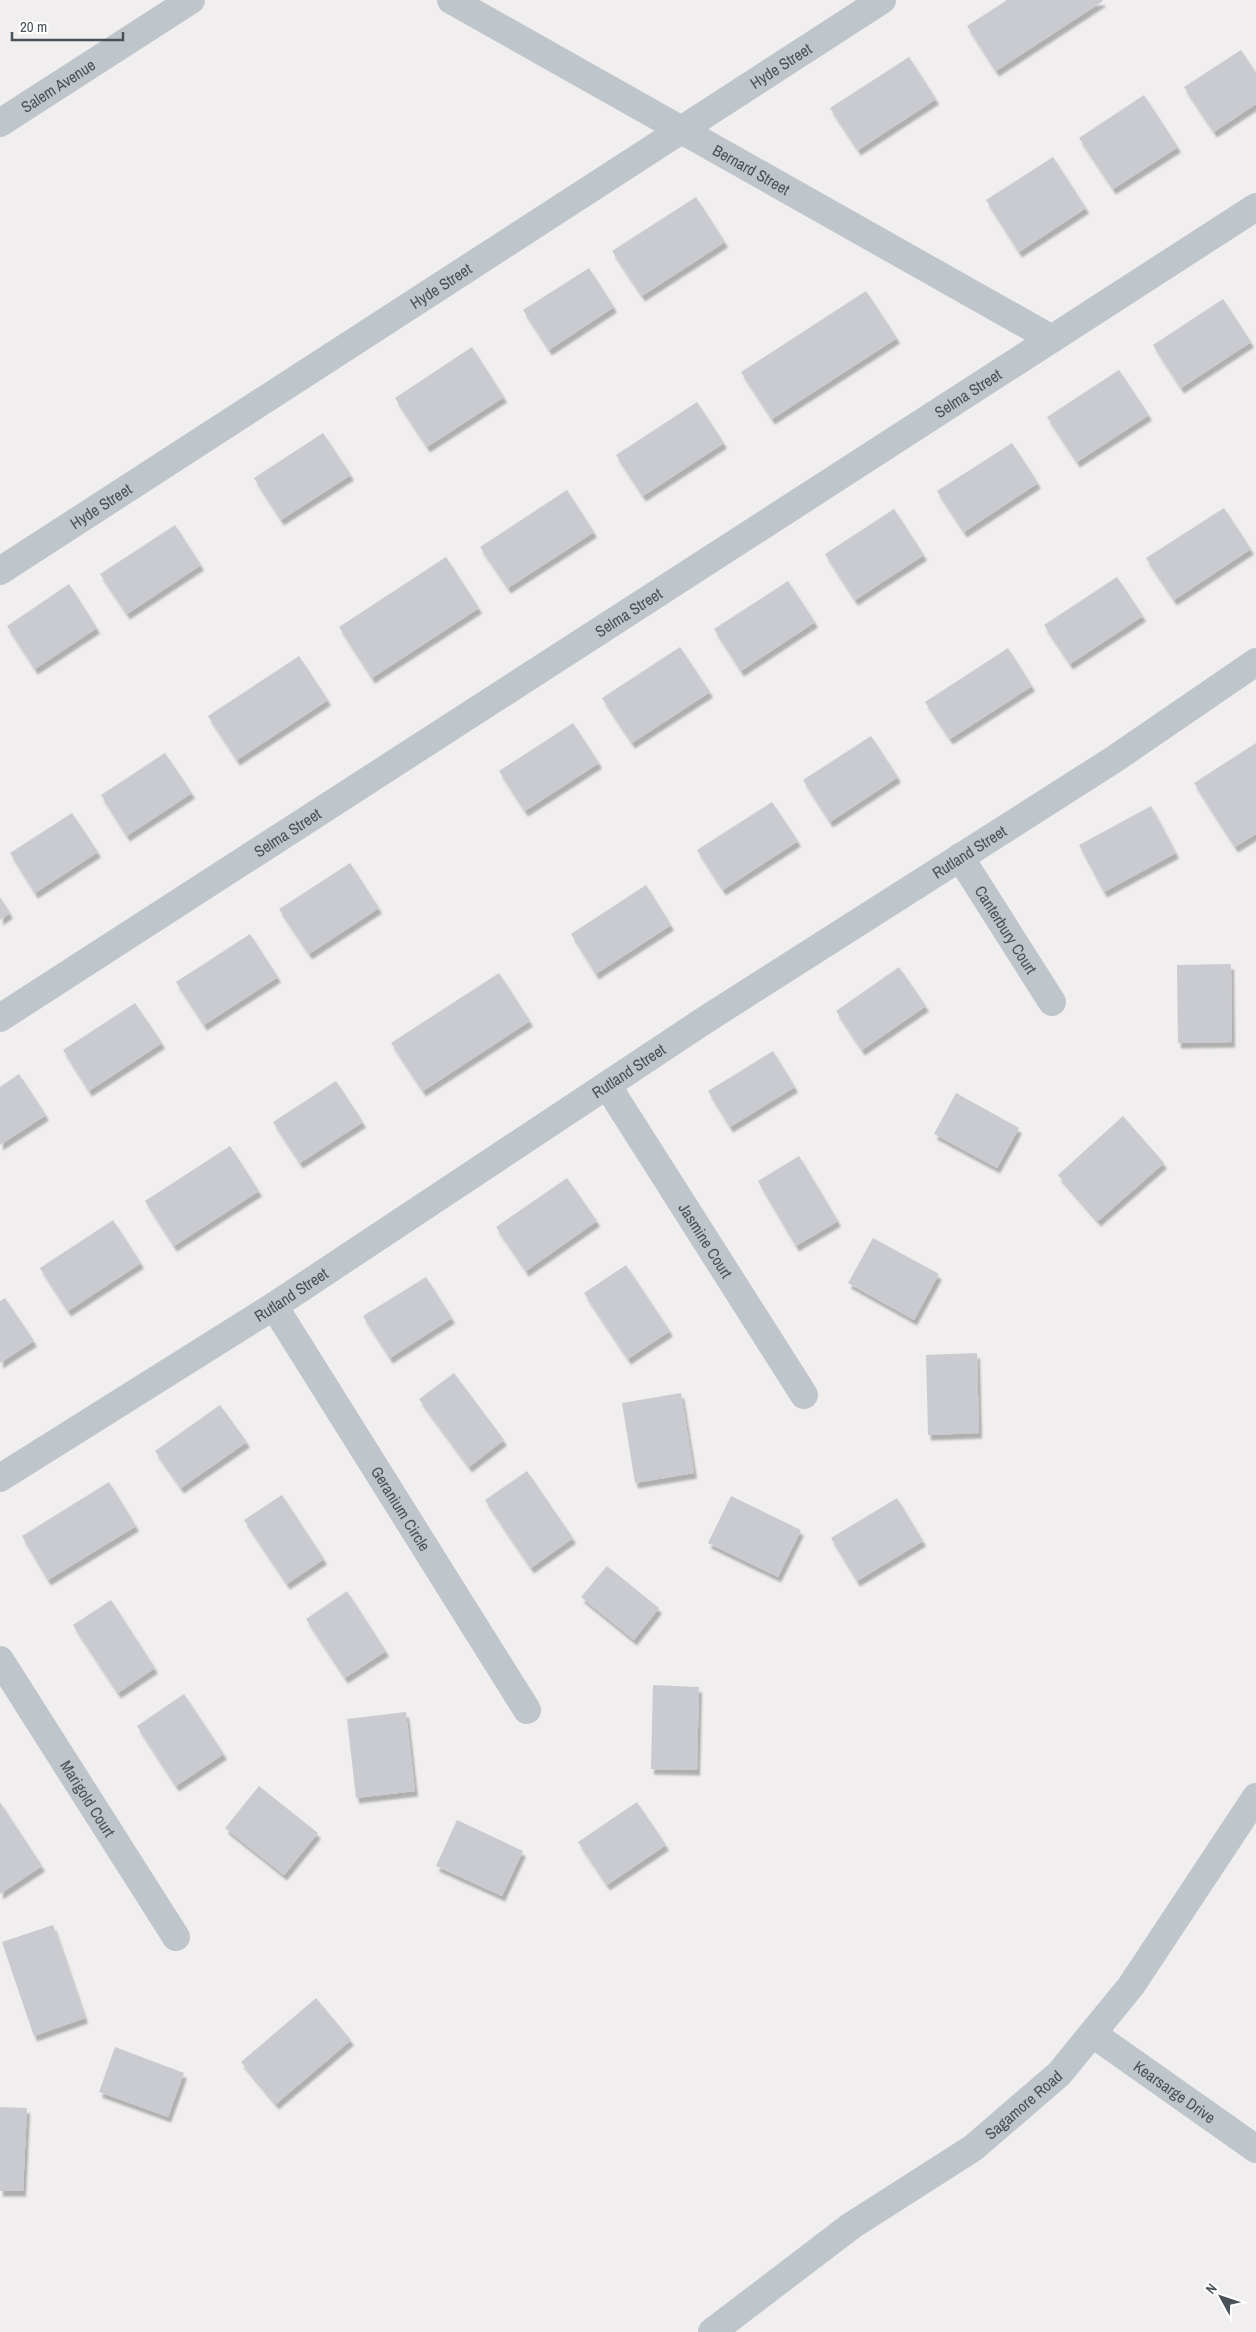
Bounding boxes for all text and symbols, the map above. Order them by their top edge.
scale bar [12,10,124,42]
text: 20 m [20,16,47,37]
street label: Hyde Street [746,37,816,94]
street label: Salem Avenue [17,54,99,118]
street label: Bernard Street [709,139,794,200]
street label: Hyde Street [406,257,476,314]
street label: Selma Street [930,363,1006,423]
street label: Hyde Street [66,478,136,534]
street label: Selma Street [591,582,667,642]
street label: Selma Street [249,802,325,862]
street label: Rutland Street [928,820,1011,884]
street label: Canterbury Court [970,881,1043,978]
street label: Rutland Street [587,1038,670,1103]
street label: Jasmine Court [674,1198,738,1283]
street label: Rutland Street [250,1262,332,1327]
street label: Geranium Circle [366,1462,436,1555]
street label: Marigold Court [55,1756,121,1841]
street label: Kearsarge Drive [1129,2055,1220,2128]
street label: Sagamore Road [980,2065,1067,2144]
north arrow [1196,2272,1246,2322]
text: N [1201,2280,1221,2298]

